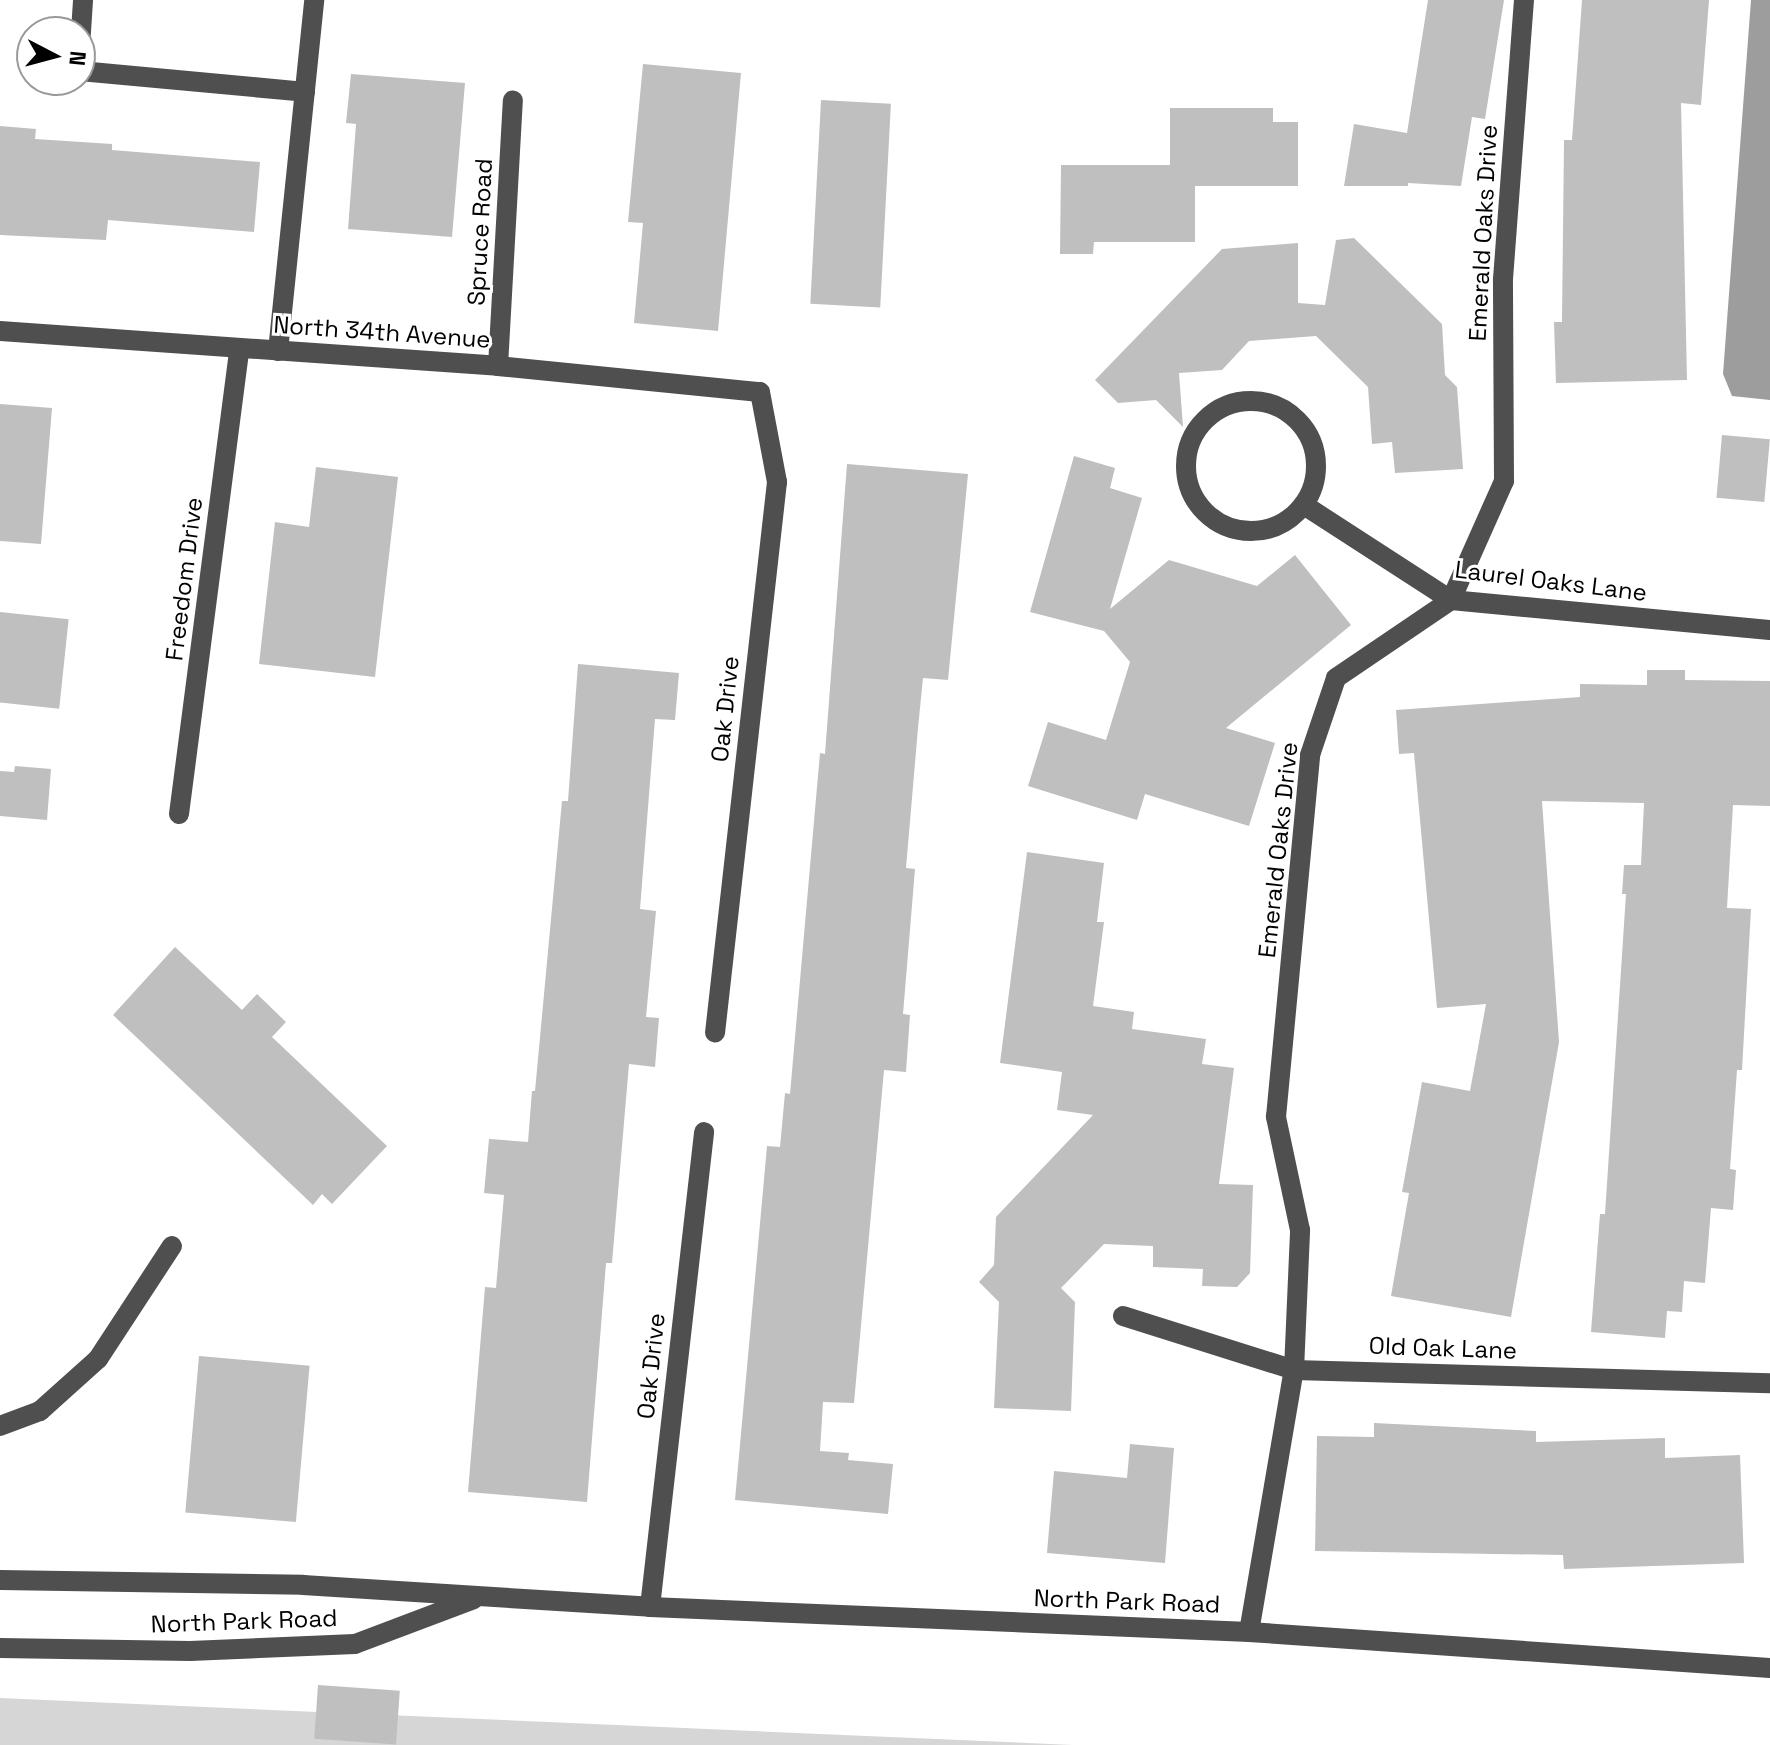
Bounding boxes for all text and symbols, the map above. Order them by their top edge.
north arrow [16,16,96,96]
text: N [63,50,93,67]
street label: Emerald Oaks Drive [1463,124,1503,342]
street label: Spruce Road [462,158,498,306]
street label: North 34th Avenue [272,310,492,354]
street label: Freedom Drive [160,496,208,662]
street label: Laurel Oaks Lane [1453,555,1649,607]
street label: Oak Drive [705,655,745,763]
street label: Emerald Oaks Drive [1252,741,1304,959]
street label: Oak Drive [631,1312,671,1420]
street label: Old Oak Lane [1368,1331,1518,1365]
street label: North Park Road [1033,1583,1221,1619]
street label: North Park Road [150,1603,338,1639]

